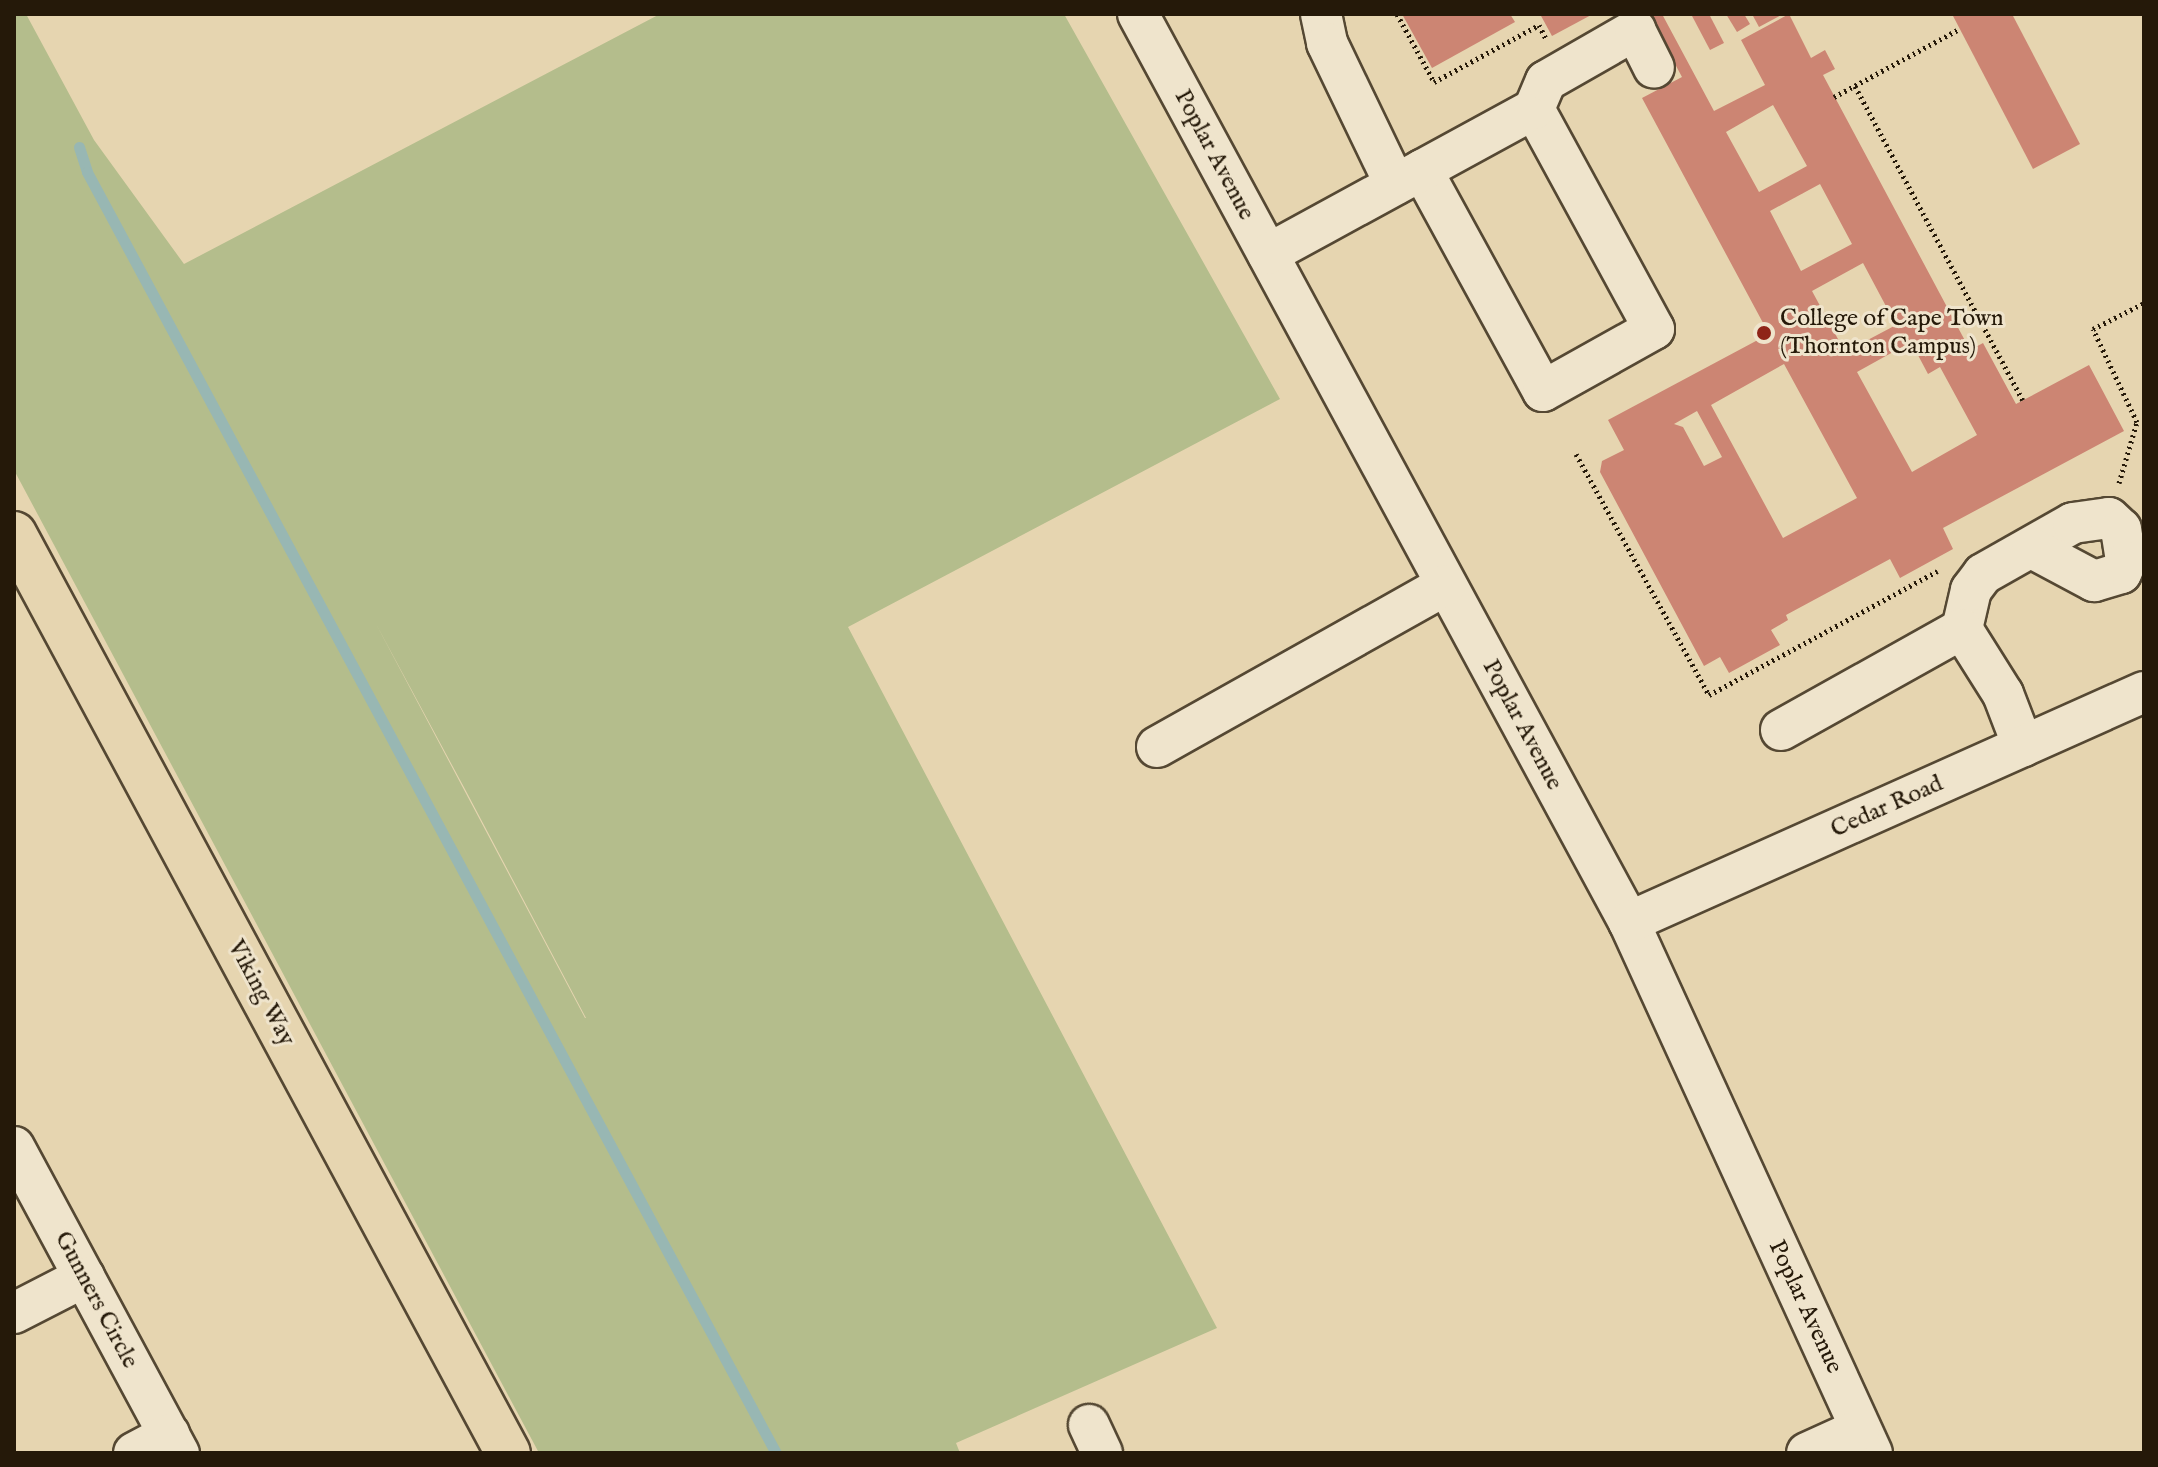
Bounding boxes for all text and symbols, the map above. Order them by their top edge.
street label: Poplar Avenue [1168,85,1260,225]
place label: College of Cape Town (Thornton Campus) [1780,305,2003,361]
marker: College of Cape Town (Thornton Campus) [1755,324,1773,342]
street label: Poplar Avenue [1476,655,1568,795]
street label: Cedar Road [1826,770,1948,844]
street label: Viking Way [221,935,301,1051]
street label: Gunners Circle [48,1227,144,1373]
street label: Poplar Avenue [1762,1236,1848,1378]

